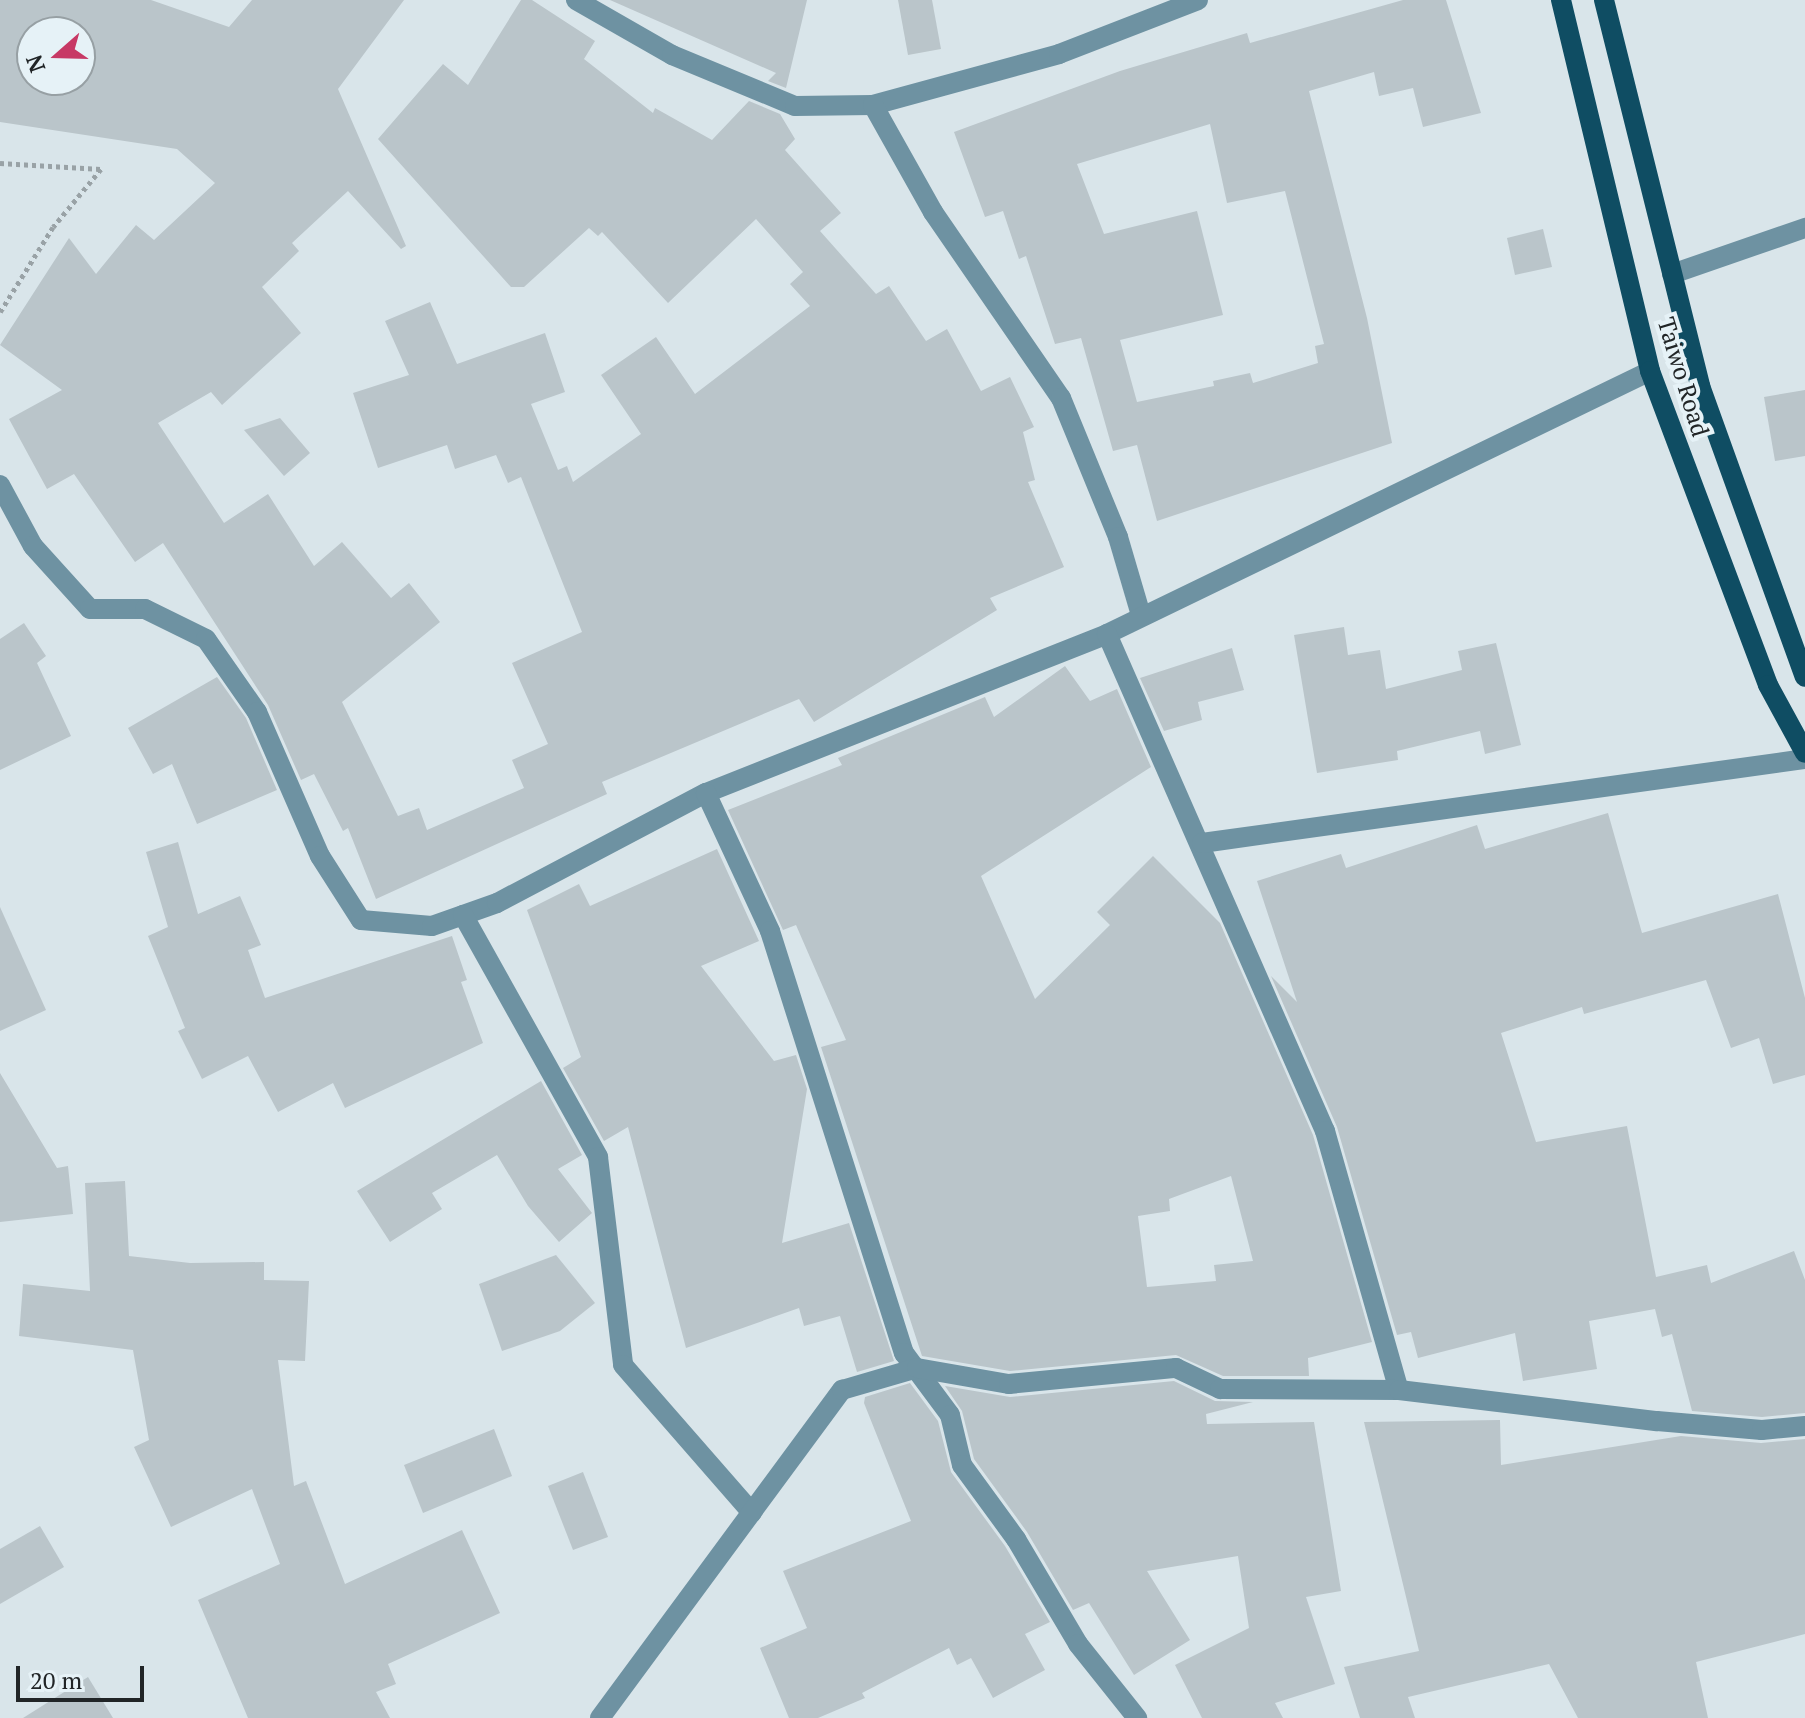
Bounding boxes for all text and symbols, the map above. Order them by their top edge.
north arrow [16,16,96,96]
text: N [18,51,51,76]
street label: Taiwo Road [1651,314,1715,440]
scale bar [20,1650,148,1700]
text: 20 m [30,1664,82,1696]

